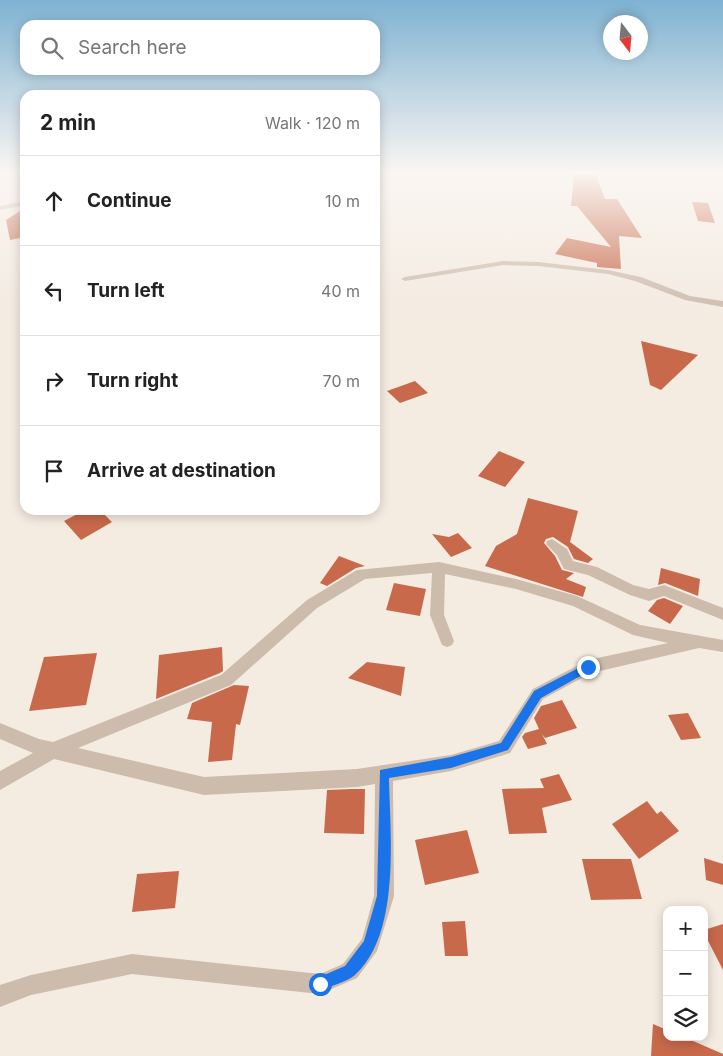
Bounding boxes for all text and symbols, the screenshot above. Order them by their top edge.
north arrow [603,15,648,60]
search box [20,20,380,75]
icon: search [38,34,66,62]
text: Search here [78,36,187,59]
text: 2 min [40,110,96,135]
text: Walk · 120 m [265,113,360,133]
icon: ahead [40,187,68,215]
text: Continue [87,189,172,212]
text: 10 m [325,191,360,211]
icon: left [40,277,68,305]
text: Turn left [87,279,165,302]
text: 40 m [321,281,360,301]
icon: right [40,367,68,395]
text: Turn right [87,369,178,392]
text: 70 m [323,371,360,391]
icon: arrive [40,457,68,485]
text: Arrive at destination [87,459,276,482]
route end [577,656,600,679]
map controls [663,906,708,1041]
button: + [663,906,708,951]
button: − [663,951,708,996]
route start [309,973,332,996]
button: layers [663,996,708,1041]

